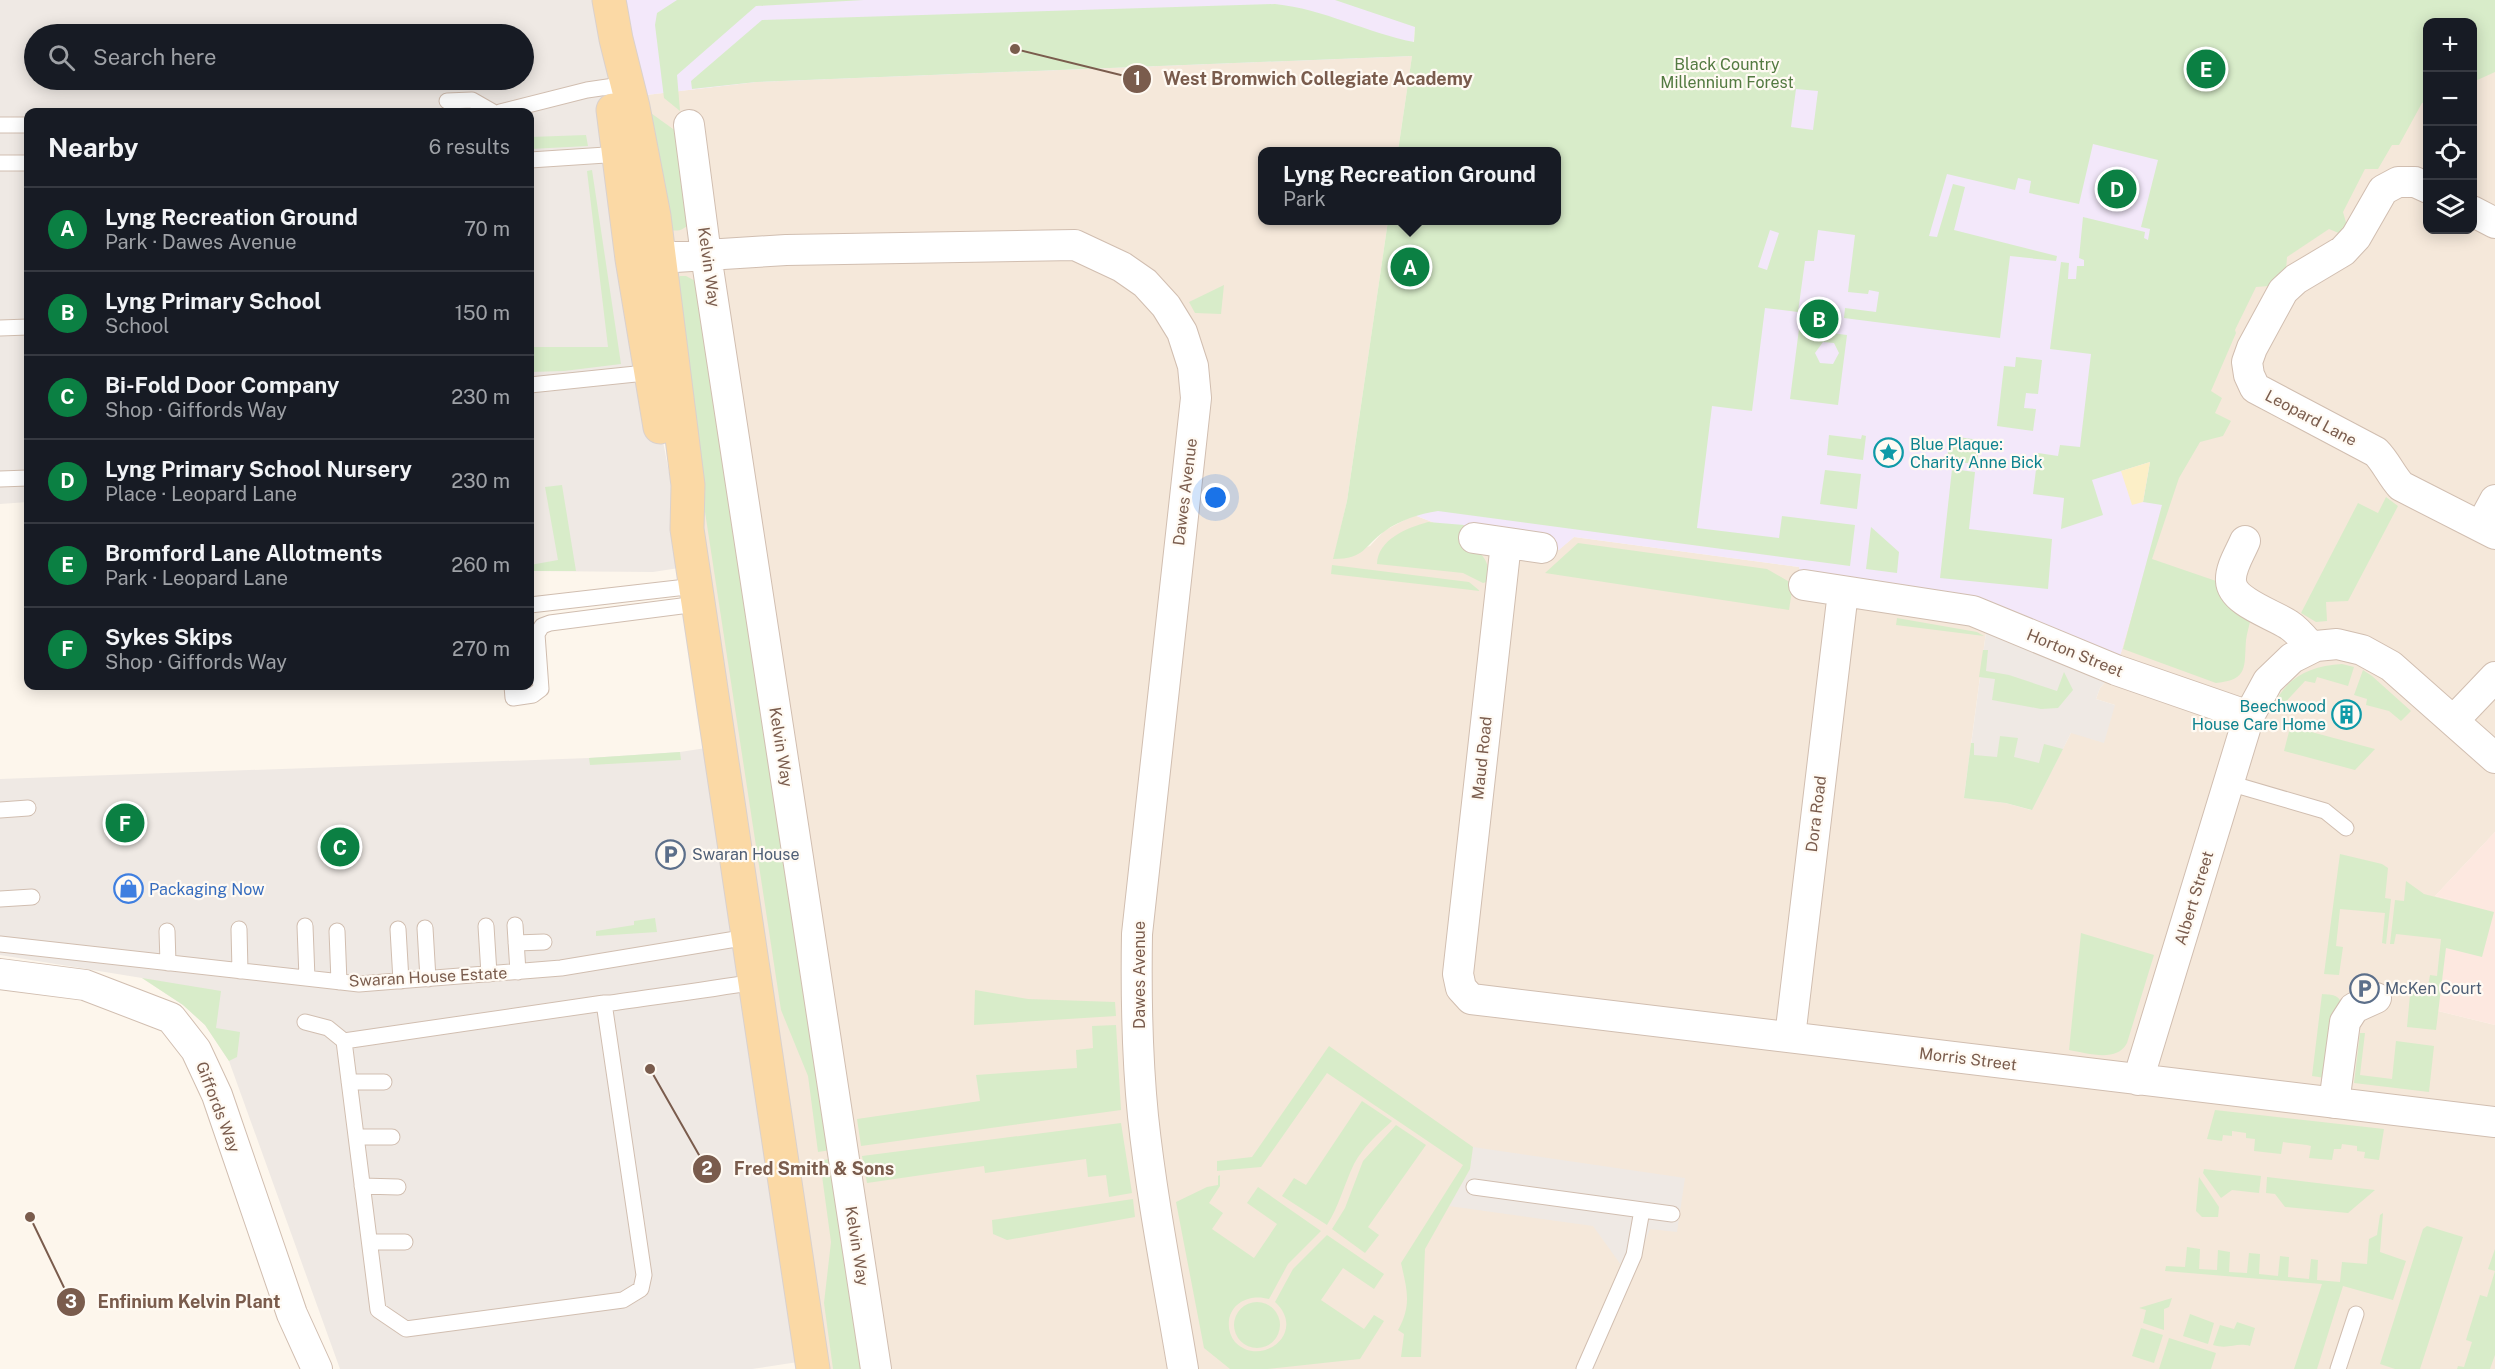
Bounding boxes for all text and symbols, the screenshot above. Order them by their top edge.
map controls [2423,18,2477,234]
button: + [2423,18,2477,72]
search box [24,24,534,90]
icon: search [45,41,78,74]
text: Search here [93,44,217,70]
pin: E [2186,46,2226,92]
park label: Black Country Millennium Forest [1660,55,1794,92]
callout: West Bromwich Collegiate Academy [1122,61,1485,97]
text: 1 [1133,68,1141,89]
text: West Bromwich Collegiate Academy [1163,68,1473,89]
button: − [2423,72,2477,126]
button: locate [2423,126,2477,180]
text: Nearby [48,132,138,163]
text: 6 results [429,135,510,159]
popup [1258,147,1561,225]
text: Lyng Recreation Ground [1283,161,1536,187]
pin: D [2098,166,2136,212]
button: layers [2423,180,2477,234]
text: Park [1283,187,1326,211]
text: Lyng Recreation Ground [105,204,358,230]
text: A [60,217,75,241]
text: 70 m [464,217,510,241]
street label: Kelvin Way [694,226,724,309]
text: Park · Dawes Avenue [105,230,297,254]
pin: A [1390,244,1430,290]
text: Lyng Primary School [105,288,322,314]
pin: B [1800,296,1838,342]
text: B [61,301,74,325]
text: 150 m [455,301,510,325]
text: School [105,314,169,338]
text: Bi-Fold Door Company [105,372,339,398]
text: C [60,385,75,409]
text: 230 m [451,385,510,409]
street label: Leopard Lane [2262,386,2360,450]
text: Shop · Giffords Way [105,398,287,422]
place label: Blue Plaque: Charity Anne Bick [1910,435,2043,472]
street label: Dawes Avenue [1169,437,1201,547]
place icon: Blue Plaque: Charity Anne Bick [1873,437,1905,469]
text: Lyng Primary School Nursery [105,456,412,482]
text: D [60,469,75,493]
text: 230 m [451,469,510,493]
text: Place · Leopard Lane [105,482,297,506]
your location [1201,483,1230,512]
text: Bromford Lane Allotments [105,540,382,566]
text: E [61,553,74,577]
text: 260 m [451,553,510,577]
text: Park · Leopard Lane [105,566,288,590]
text: Sykes Skips [105,624,233,650]
street label: Horton Street [2024,625,2126,681]
text: F [61,637,74,661]
text: 270 m [452,637,510,661]
text: Shop · Giffords Way [105,650,287,674]
place label: Beechwood House Care Home [2192,697,2326,734]
building icon: Beechwood House Care Home [2331,699,2363,731]
street label: Kelvin Way [765,706,797,789]
street label: Maud Road [1468,715,1496,801]
street label: Dora Road [1802,775,1830,853]
pin: F [106,800,144,846]
pin: C [320,824,360,870]
parking icon: Swaran House [655,838,687,870]
place label: Swaran House [692,845,800,864]
street label: Albert Street [2171,849,2217,947]
shop icon: Packaging Now [112,873,144,905]
place label: Packaging Now [149,880,265,899]
street label: Dawes Avenue [1130,921,1149,1029]
street label: Swaran House Estate [348,963,508,991]
parking icon: McKen Court [2348,972,2380,1004]
place label: McKen Court [2385,979,2482,998]
street label: Morris Street [1918,1044,2018,1074]
street label: Giffords Way [192,1059,244,1156]
callout: Fred Smith & Sons [692,1151,907,1187]
text: 2 [701,1158,713,1179]
text: Fred Smith & Sons [734,1158,894,1179]
street label: Kelvin Way [841,1205,873,1288]
callout: Enfinium Kelvin Plant [56,1284,293,1320]
text: 3 [65,1291,77,1312]
text: Enfinium Kelvin Plant [98,1291,280,1312]

